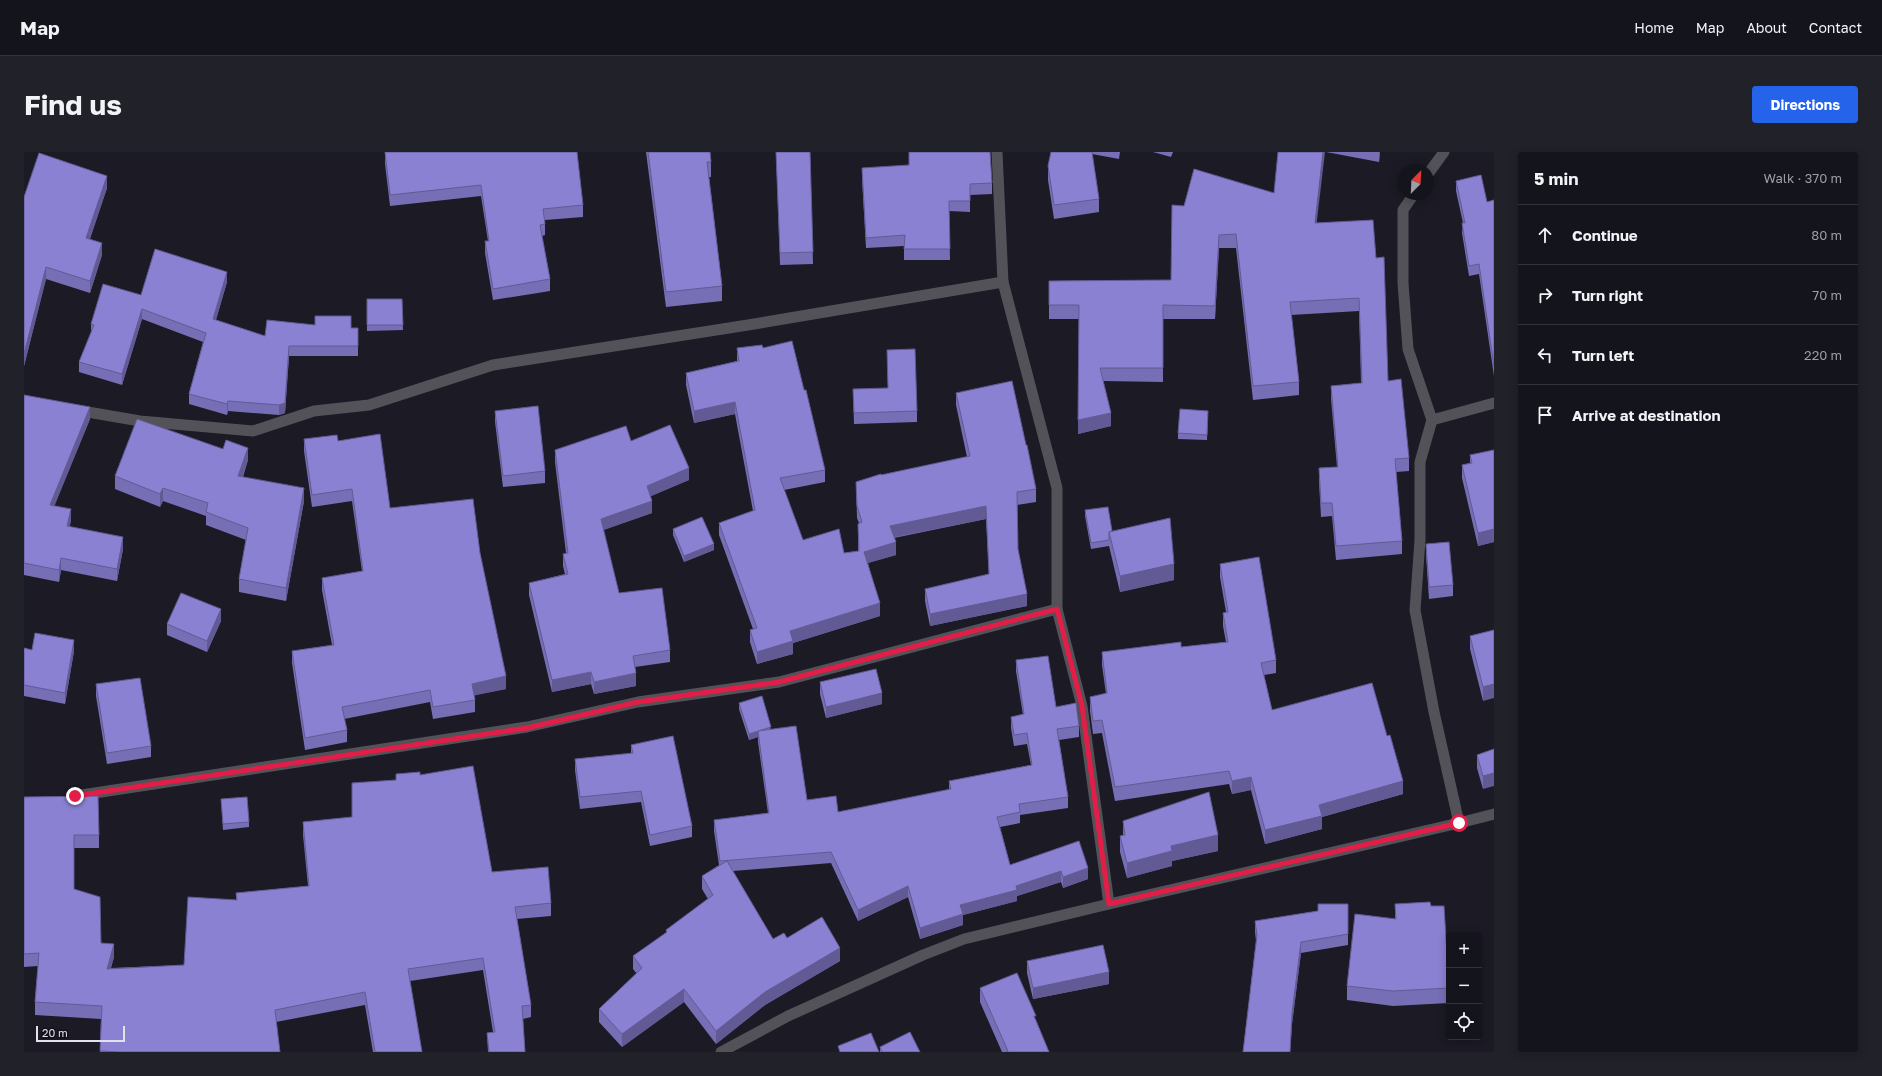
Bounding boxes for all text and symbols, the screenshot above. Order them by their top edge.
text: Map [20,16,60,39]
text: Home [1634,19,1674,36]
text: Map [1696,19,1724,36]
text: About [1746,19,1787,36]
text: Contact [1809,19,1862,36]
button: Directions [1752,86,1858,123]
text: Find us [24,88,122,121]
north arrow [1398,164,1434,200]
text: 5 min [1534,168,1578,189]
text: Walk · 370 m [1763,170,1842,186]
icon: ahead [1534,224,1556,246]
text: Continue [1572,226,1638,244]
text: 80 m [1811,227,1842,243]
icon: right [1534,284,1556,306]
text: Turn right [1572,286,1643,304]
text: 70 m [1812,287,1842,303]
icon: left [1534,344,1556,366]
text: Turn left [1572,346,1634,364]
text: 220 m [1804,347,1842,363]
icon: arrive [1534,404,1556,426]
text: Arrive at destination [1572,406,1721,424]
route end [66,787,84,805]
route start [1450,814,1468,832]
map controls [1446,932,1482,1040]
button: + [1446,932,1482,968]
button: − [1446,968,1482,1004]
button: locate [1446,1004,1482,1040]
scale bar [36,1024,125,1043]
text: 20 m [42,1026,68,1039]

